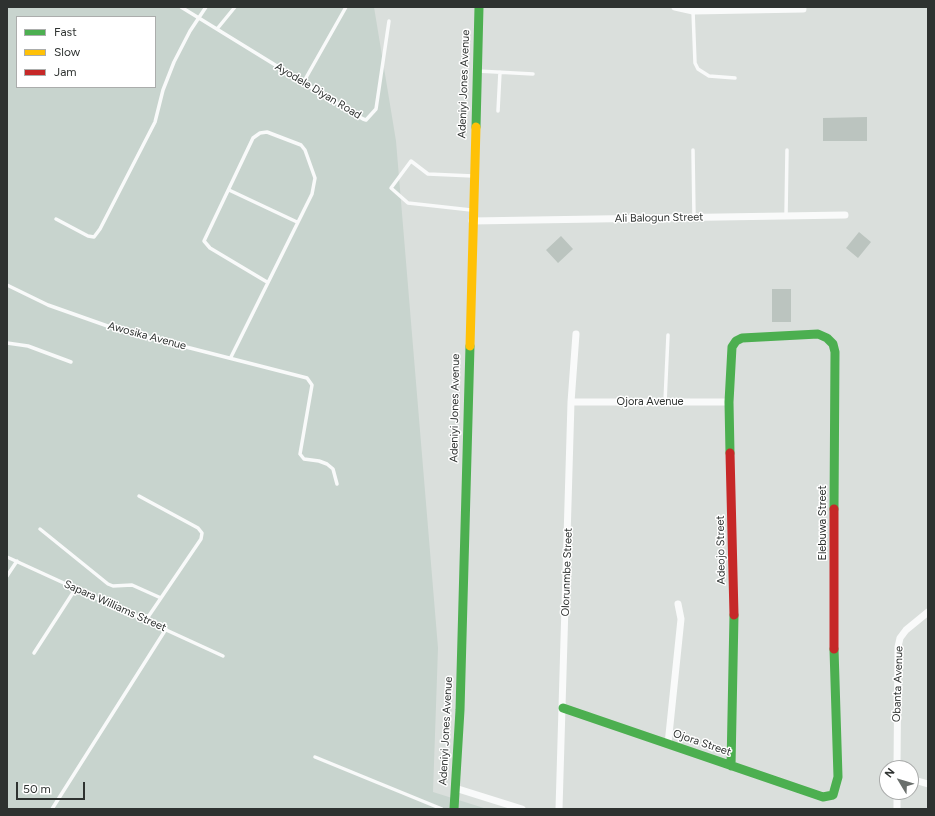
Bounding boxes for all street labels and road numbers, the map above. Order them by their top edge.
street label: Adeniyi Jones Avenue [456,29,472,139]
street label: Ayodele Diyan Road [272,60,364,122]
street label: Ali Balogun Street [615,211,703,225]
street label: Awosika Avenue [106,319,188,353]
street label: Adeniyi Jones Avenue [447,353,463,463]
street label: Ojora Avenue [616,395,684,409]
street label: Elebuwa Street [816,485,830,561]
street label: Adeojo Street [714,515,728,585]
street label: Olorunmbe Street [559,527,575,617]
street label: Sapara Williams Street [62,577,168,635]
street label: Obanta Avenue [890,646,906,722]
street label: Adeniyi Jones Avenue [437,676,455,786]
street label: Ojora Street [671,727,733,759]

